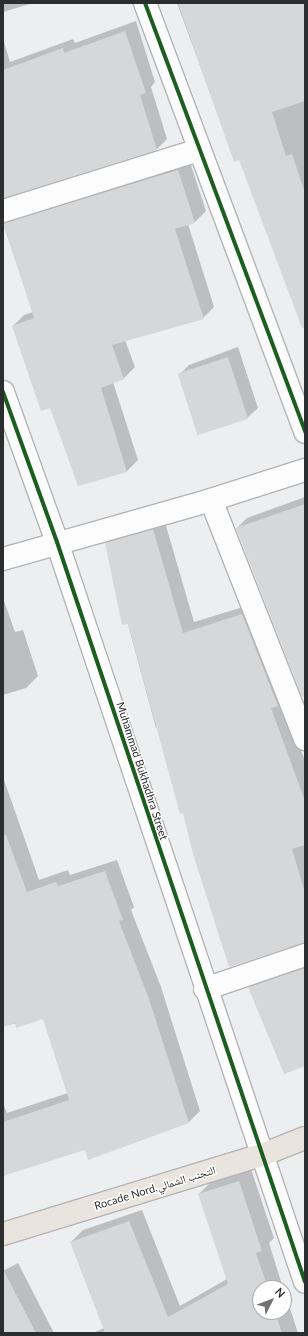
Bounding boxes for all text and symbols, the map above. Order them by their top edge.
street label: Muhammad Bukhadhra Street [113,700,171,842]
street label: Rocade Nord,التجنب الشمالي [93,1163,217,1213]
north arrow [252,1280,292,1320]
text: N [273,1285,288,1300]

